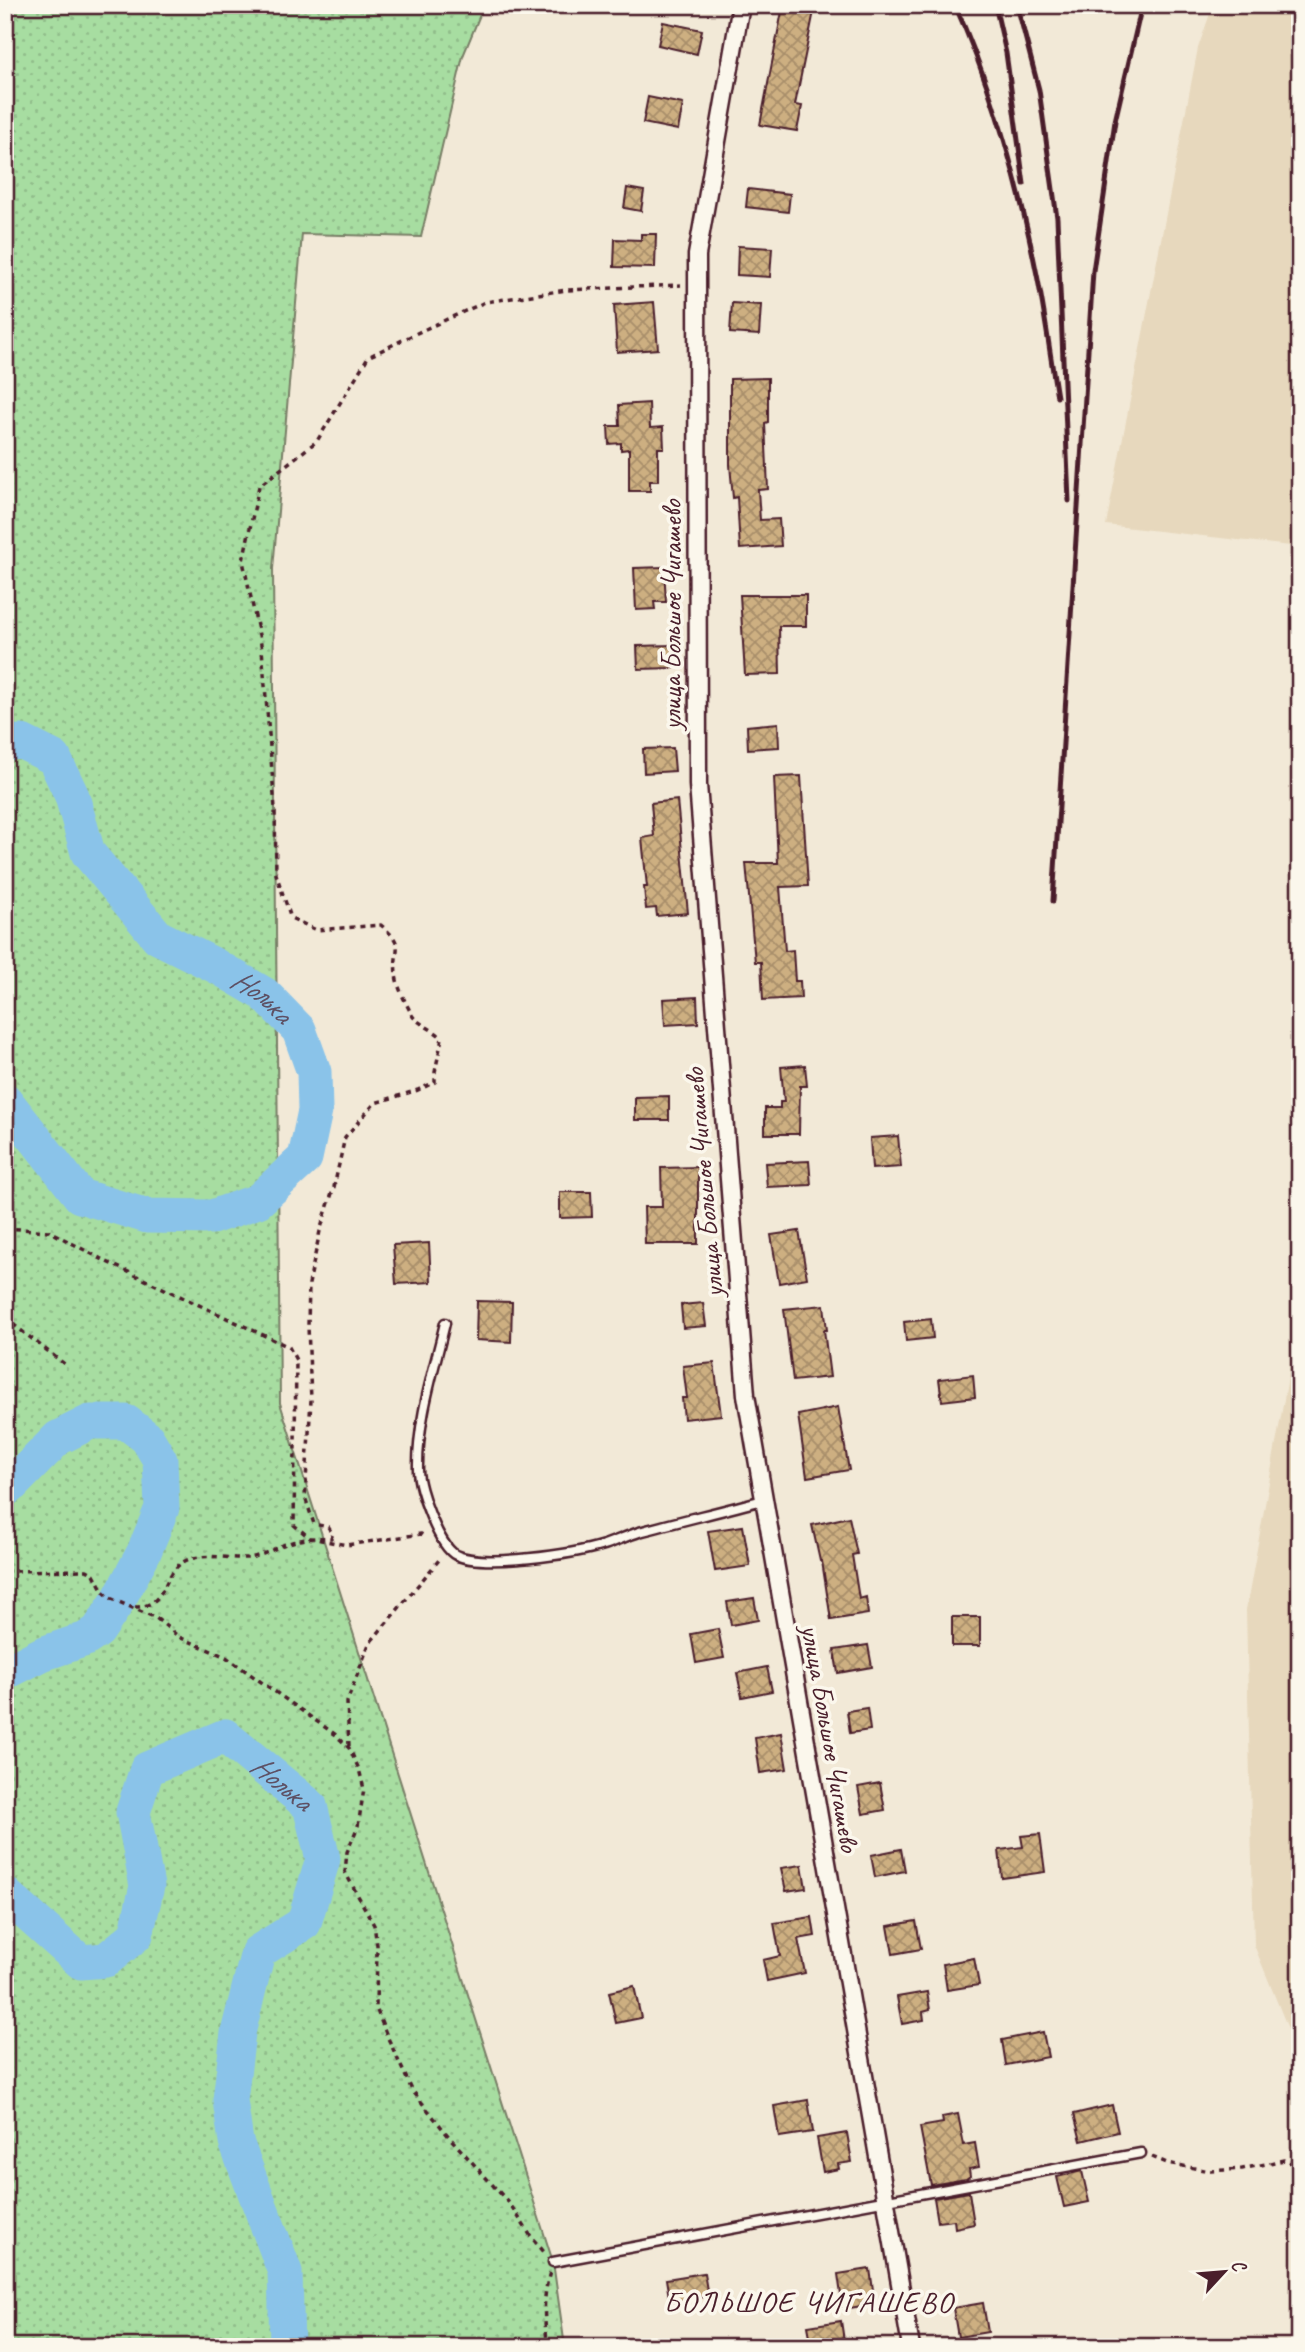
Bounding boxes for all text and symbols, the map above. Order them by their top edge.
street label: улица Большое Чигашево [654,498,689,732]
water label: Нолька [224,960,303,1033]
street label: улица Большое Чигашево [676,1065,731,1301]
street label: улица Большое Чигашево [793,1620,868,1857]
water label: Нолька [243,1746,323,1821]
north arrow [1190,2236,1260,2306]
text: С [1226,2256,1252,2277]
district label: БОЛЬШОЕ ЧИГАШЕВО [664,2283,955,2321]

